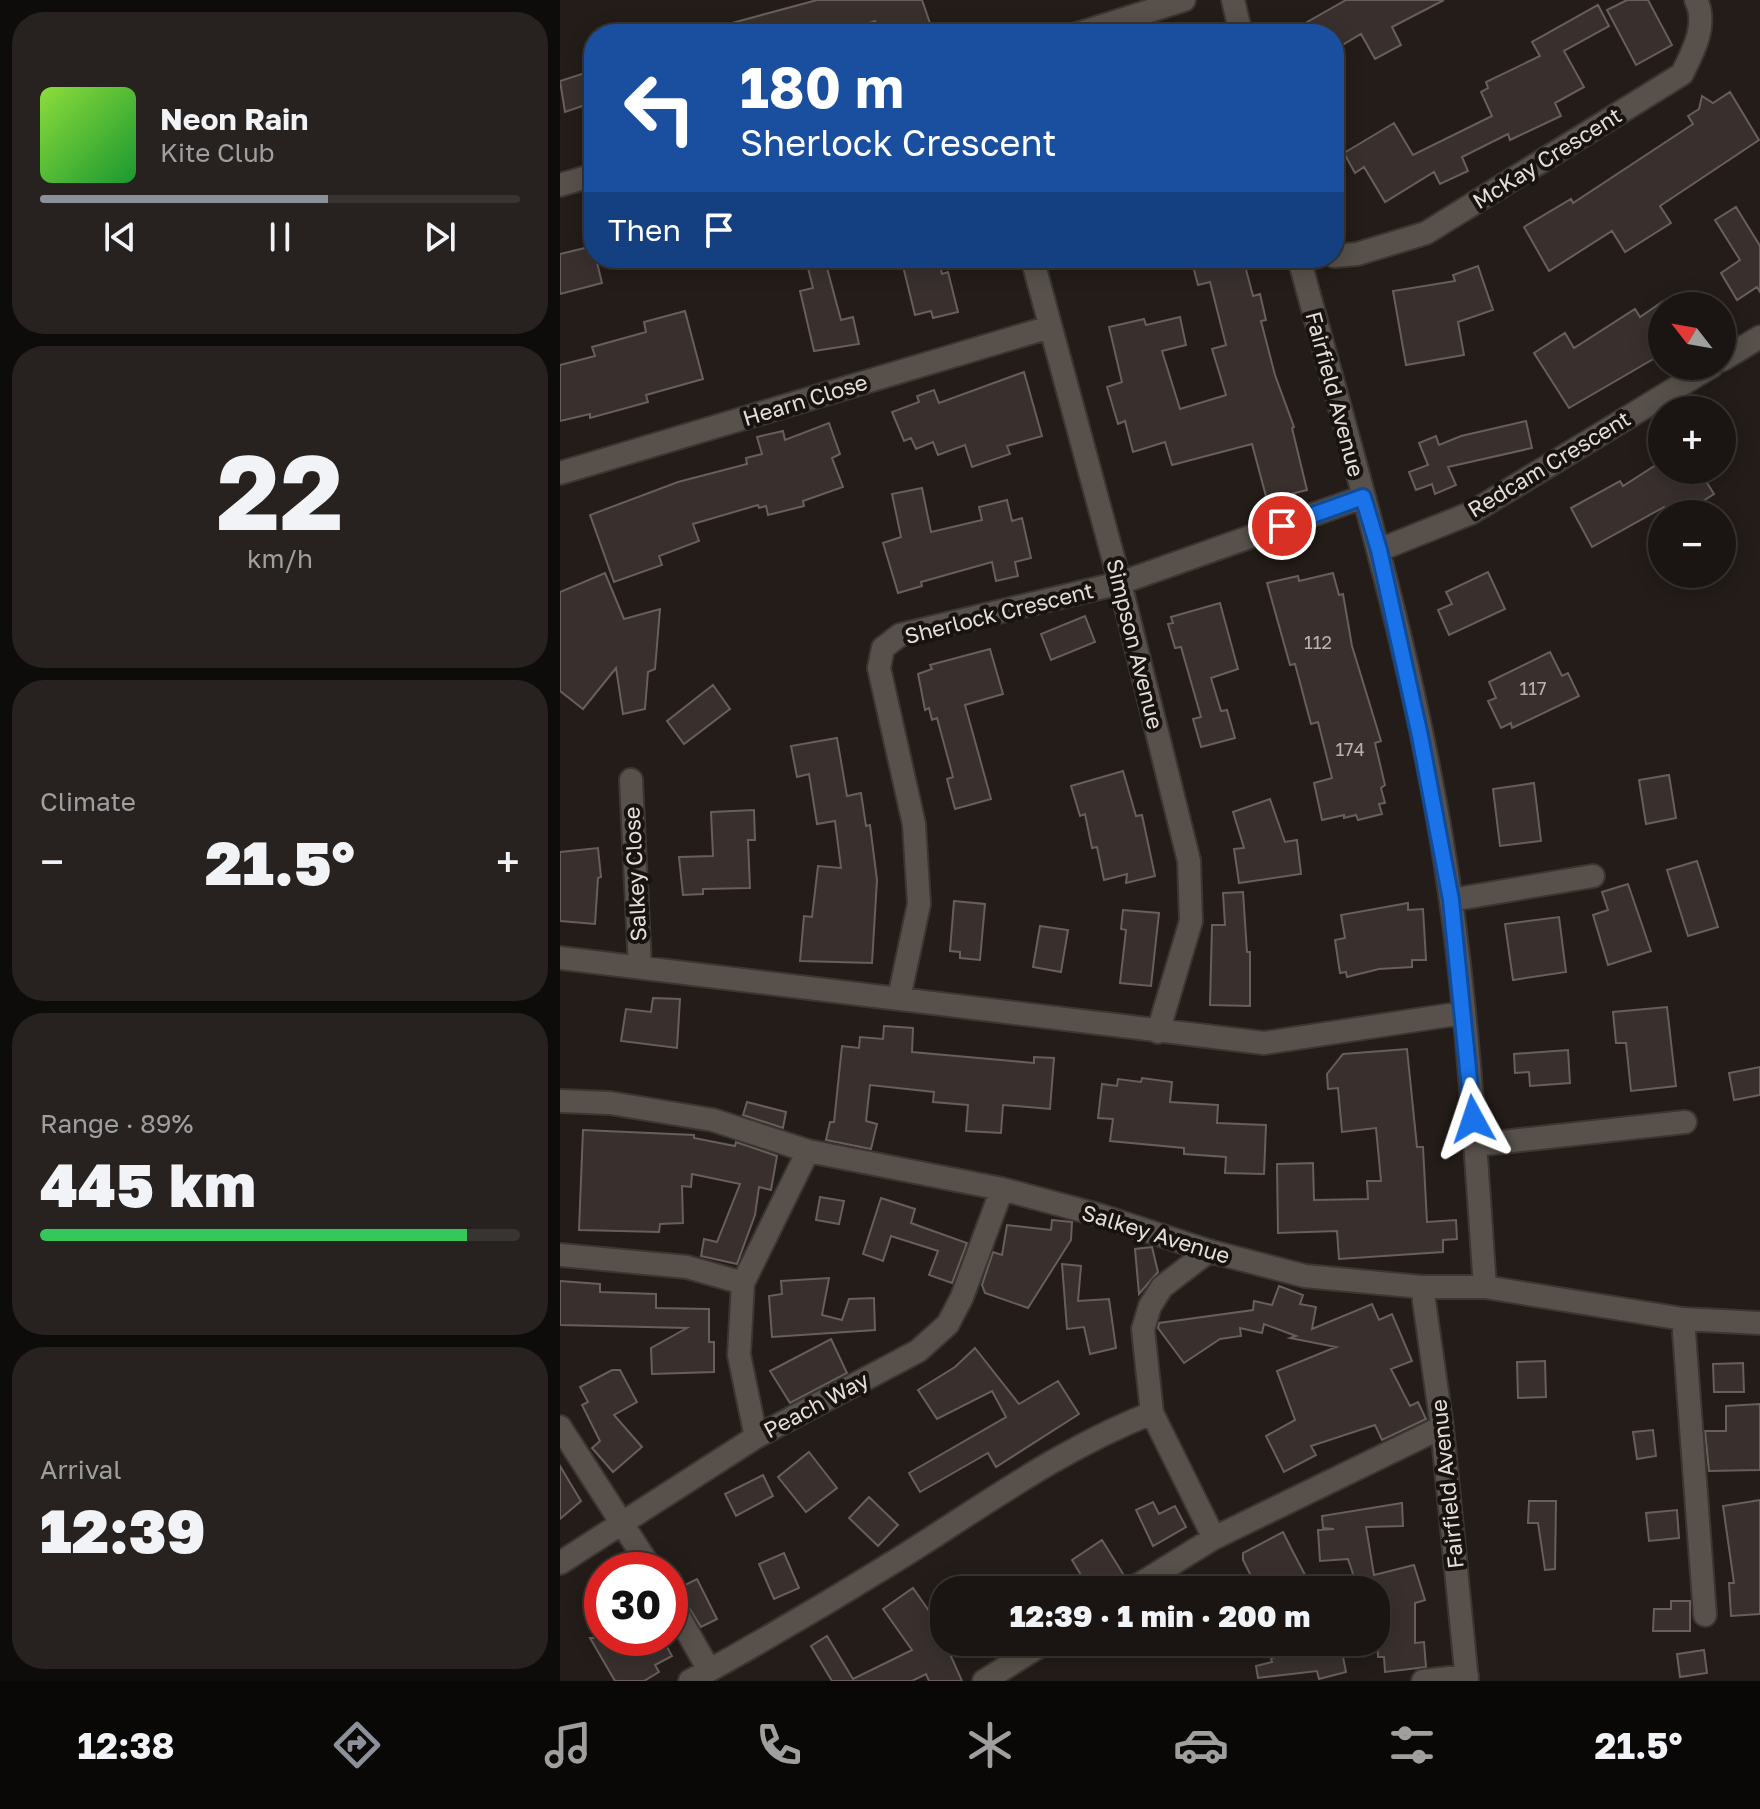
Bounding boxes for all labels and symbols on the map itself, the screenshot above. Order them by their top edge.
street label: McKay Crescent [1467,101,1626,214]
north arrow [1648,292,1736,380]
street label: Fairfield Avenue [1300,308,1371,480]
street label: Hearn Close [739,368,870,431]
street label: Redcam Crescent [1462,404,1635,523]
pin [1248,492,1316,560]
street label: Simpson Avenue [1101,556,1170,732]
street label: Sherlock Crescent [902,576,1096,649]
house number: 112 [1304,631,1332,653]
house number: 117 [1520,677,1547,699]
house number: 174 [1335,738,1365,760]
street label: Salkey Close [617,806,652,942]
position arrow [1431,1077,1515,1161]
street label: Salkey Avenue [1079,1198,1233,1269]
street label: Peach Way [759,1366,873,1443]
street label: Fairfield Avenue [1424,1398,1469,1570]
speed limit sign: 30 [584,1552,688,1656]

